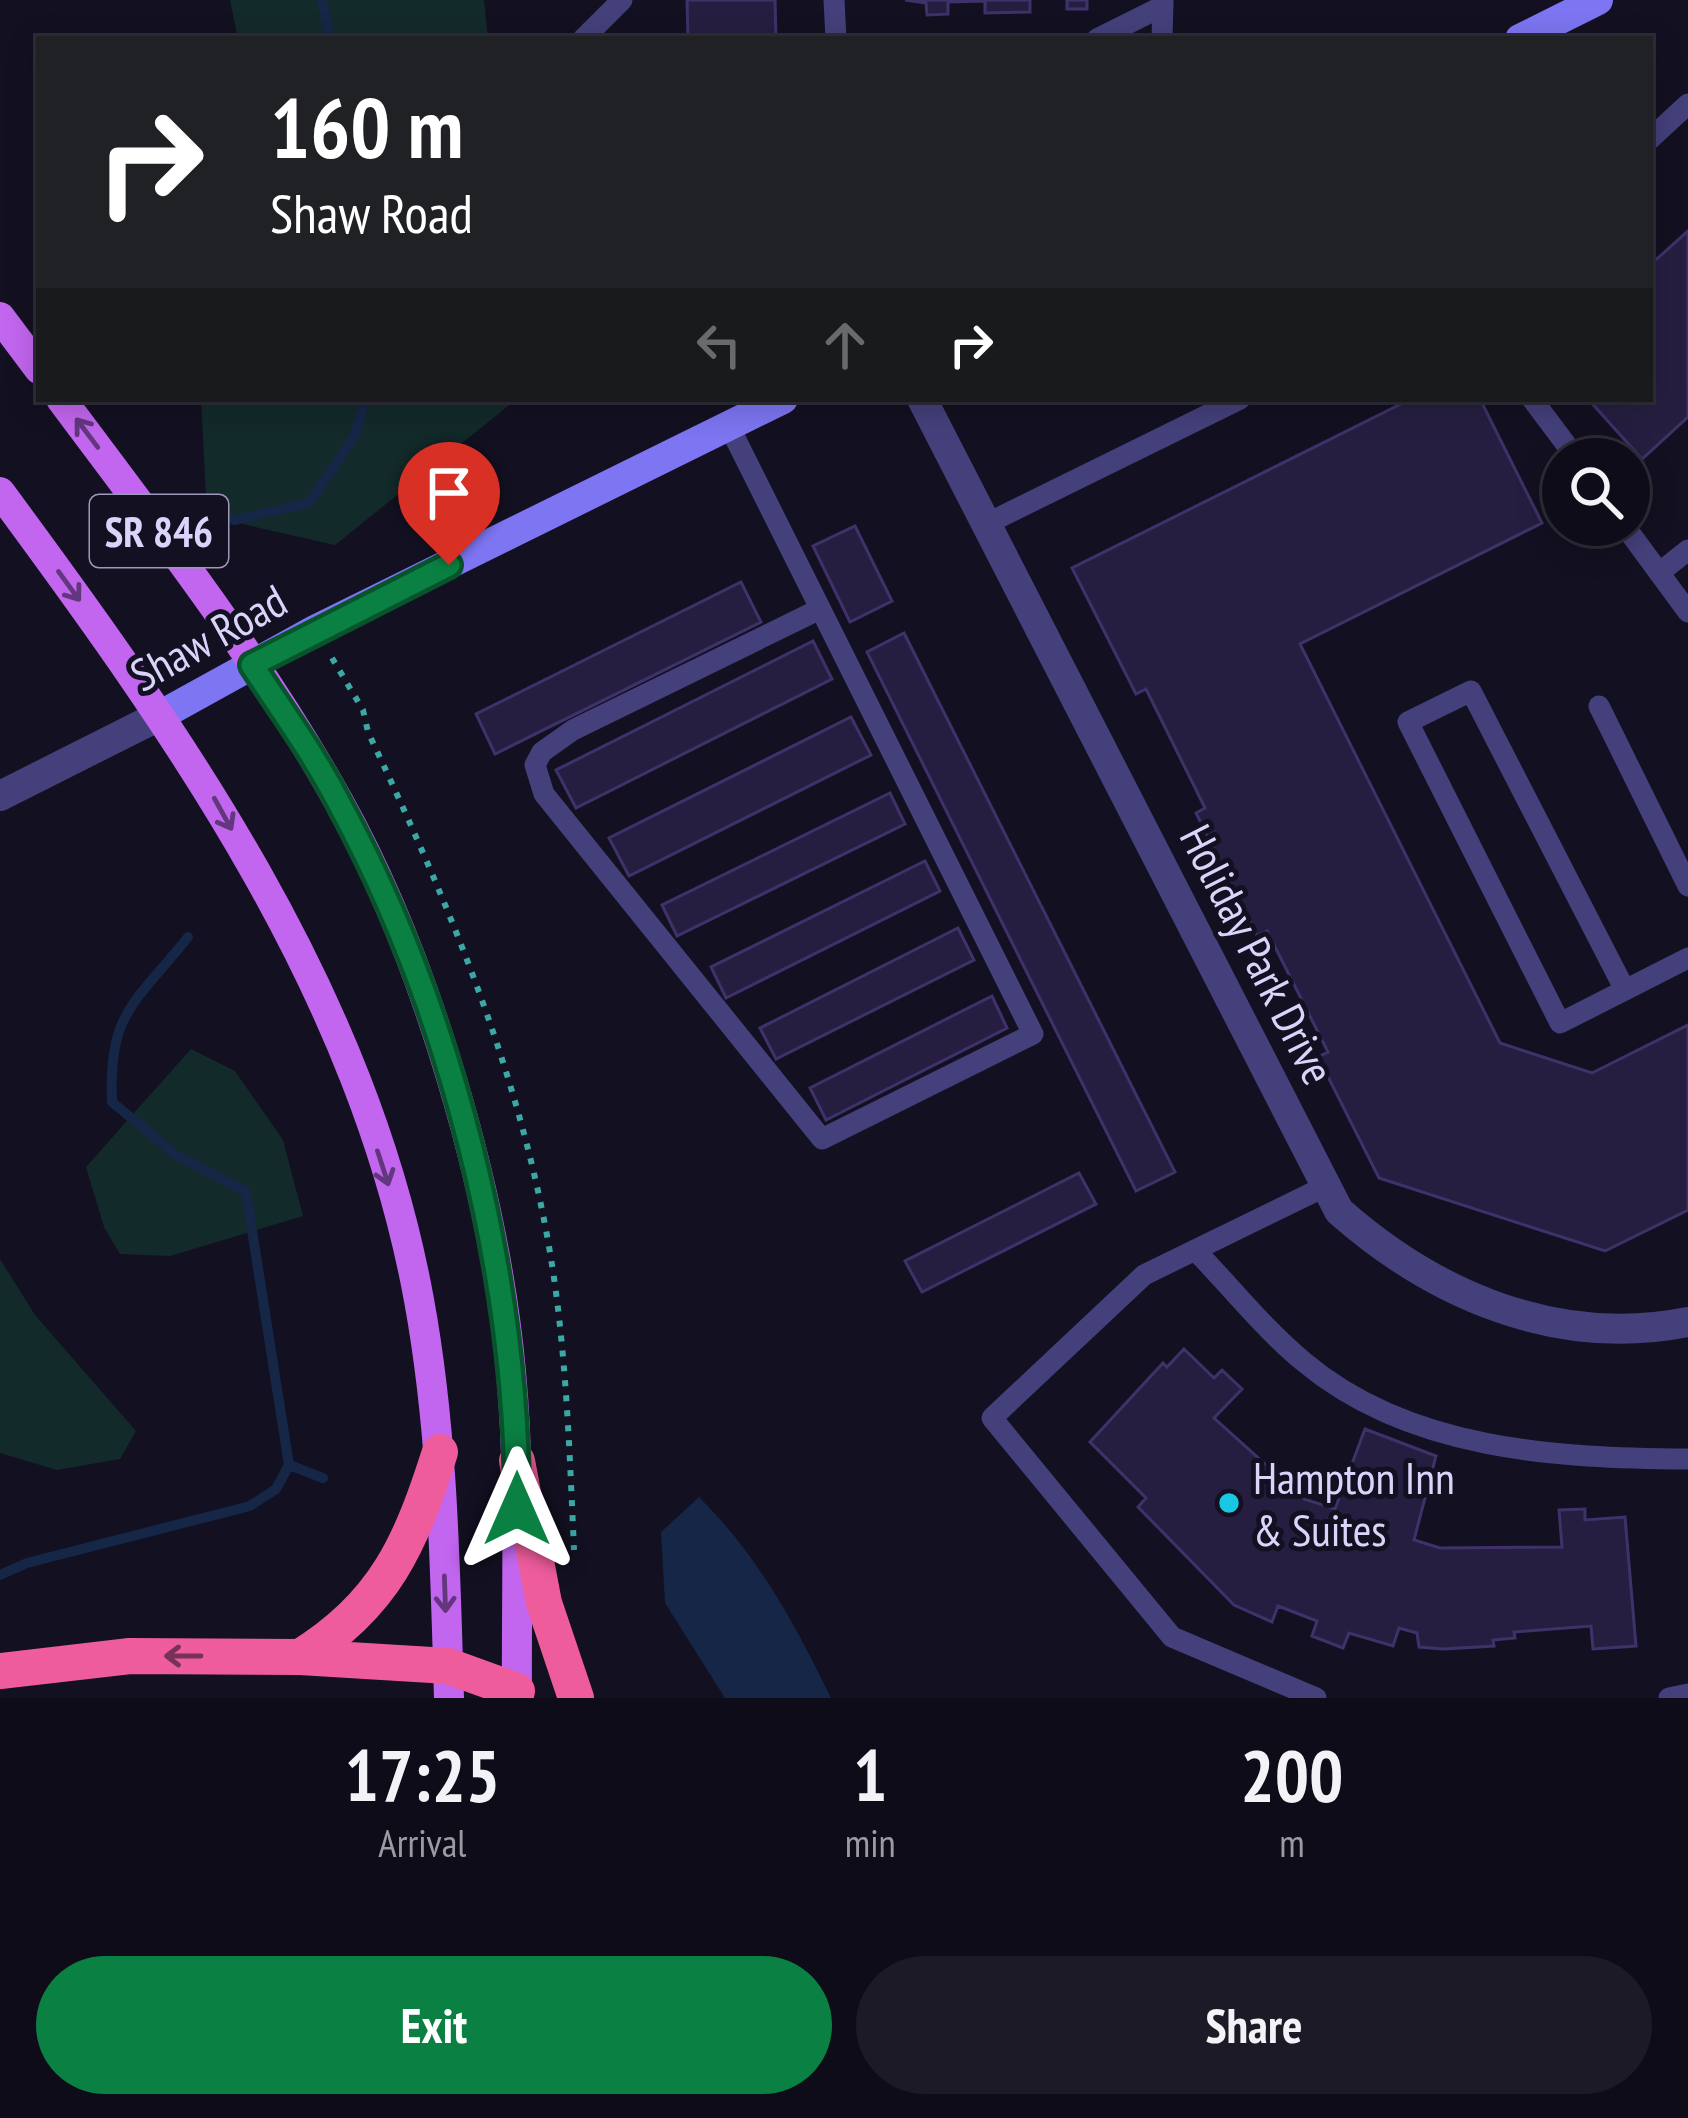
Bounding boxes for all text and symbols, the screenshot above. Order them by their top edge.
text: 160 m [270,72,463,181]
icon: right [72,84,228,240]
text: Shaw Road [270,178,473,248]
icon: left [686,312,752,378]
icon: ahead [812,312,878,378]
icon: right [938,312,1004,378]
one-way arrow [74,417,100,450]
map controls [1542,438,1650,546]
button: search [1542,438,1650,546]
pin [398,442,500,565]
icon: arrive [416,460,482,526]
road number: SR 846 [90,495,228,567]
one-way arrow [56,569,82,602]
street label: Shaw Road [120,571,296,703]
one-way arrow [212,796,236,831]
street label: Holiday Park Drive [1168,815,1348,1093]
one-way arrow [374,1148,396,1186]
position arrow [454,1446,580,1572]
place label: Hampton Inn & Suites [1253,1448,1455,1558]
marker: Hampton Inn & Suites [1216,1490,1242,1516]
one-way arrow [434,1574,457,1613]
one-way arrow [164,1645,203,1668]
text: 17:25 [345,1728,500,1821]
text: 1 [853,1728,887,1821]
text: 200 [1240,1728,1343,1821]
text: Arrival [378,1817,466,1868]
text: min [845,1817,896,1868]
text: m [1279,1817,1305,1868]
button: Exit [36,1956,832,2094]
button: Share [856,1956,1652,2094]

